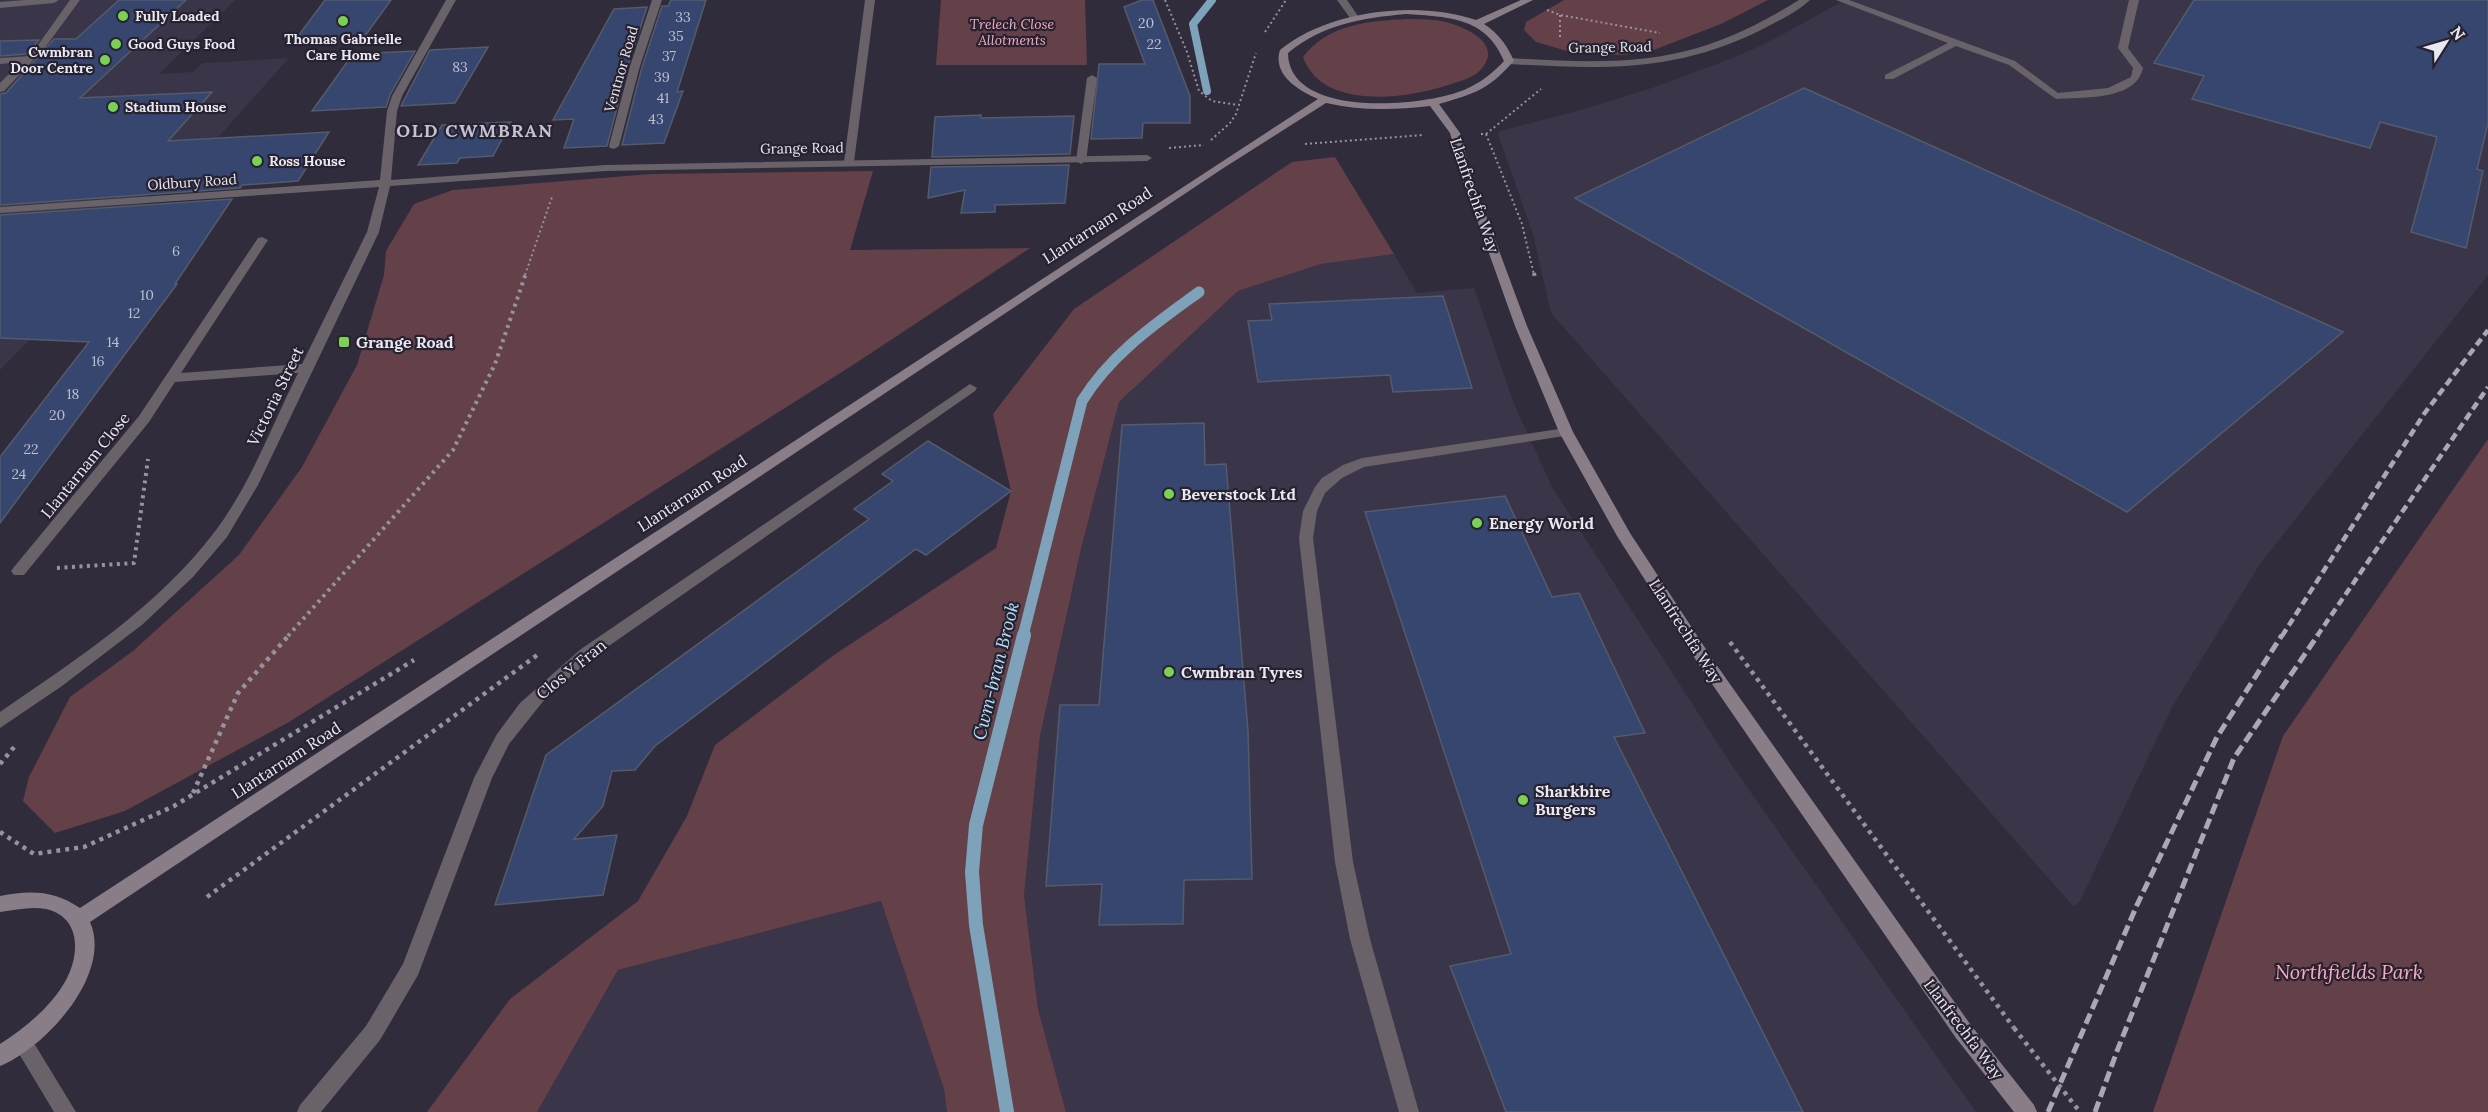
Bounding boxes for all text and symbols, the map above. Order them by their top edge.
place label: Fully Loaded [135,7,219,25]
house number: 33 [675,8,691,26]
marker: Fully Loaded [116,9,130,23]
north arrow [2416,12,2476,72]
marker: Thomas Gabrielle Care Home [336,14,350,28]
house number: 20 [1138,14,1154,32]
park label: Trelech Close Allotments [970,15,1054,49]
text: N [2446,22,2470,44]
street label: Ventnor Road [600,24,642,115]
house number: 35 [668,27,684,45]
place label: Thomas Gabrielle Care Home [284,30,402,64]
place label: Good Guys Food [128,35,235,53]
house number: 22 [1146,35,1162,53]
marker: Good Guys Food [109,37,123,51]
street label: Grange Road [1568,37,1652,57]
place label: Cwmbran Door Centre [10,43,93,77]
house number: 37 [662,47,677,65]
marker: Cwmbran Door Centre [98,53,112,67]
house number: 83 [452,58,468,76]
house number: 39 [654,68,670,86]
house number: 41 [657,89,669,107]
place label: Stadium House [125,98,227,116]
marker: Stadium House [106,100,120,114]
house number: 43 [648,110,664,128]
district label: OLD CWMBRAN [396,119,554,142]
street label: Llanfrechfa Way [1446,135,1504,256]
street label: Grange Road [760,138,844,158]
place label: Ross House [269,152,346,170]
marker: Ross House [250,154,264,168]
street label: Oldbury Road [147,170,237,194]
street label: Llantarnam Road [1039,182,1156,268]
house number: 6 [172,242,180,260]
house number: 10 [140,286,154,304]
house number: 12 [128,304,140,322]
place label: Grange Road [356,332,454,352]
house number: 14 [107,333,120,351]
marker: Grange Road [337,335,351,349]
street label: Victoria Street [242,342,308,450]
house number: 16 [91,352,105,370]
house number: 18 [67,385,80,403]
house number: 20 [49,406,65,424]
street label: Llantarnam Close [36,408,134,522]
house number: 22 [23,440,39,458]
street label: Llantarnam Road [634,450,751,536]
house number: 24 [12,465,27,483]
place label: Beverstock Ltd [1181,484,1296,504]
marker: Beverstock Ltd [1162,487,1176,501]
place label: Energy World [1489,513,1594,533]
marker: Energy World [1470,516,1484,530]
street label: Llanfrechfa Way [1645,575,1727,687]
water label: Cwm-bran Brook [967,600,1024,742]
street label: Clos Y Fran [532,635,610,703]
place label: Cwmbran Tyres [1181,662,1303,682]
marker: Cwmbran Tyres [1162,665,1176,679]
street label: Llantarnam Road [228,717,345,803]
place label: Sharkbire Burgers [1535,781,1611,819]
marker: Sharkbire Burgers [1516,793,1530,807]
park label: Northfields Park [2275,959,2423,984]
street label: Llanfrechfa Way [1920,975,2008,1083]

